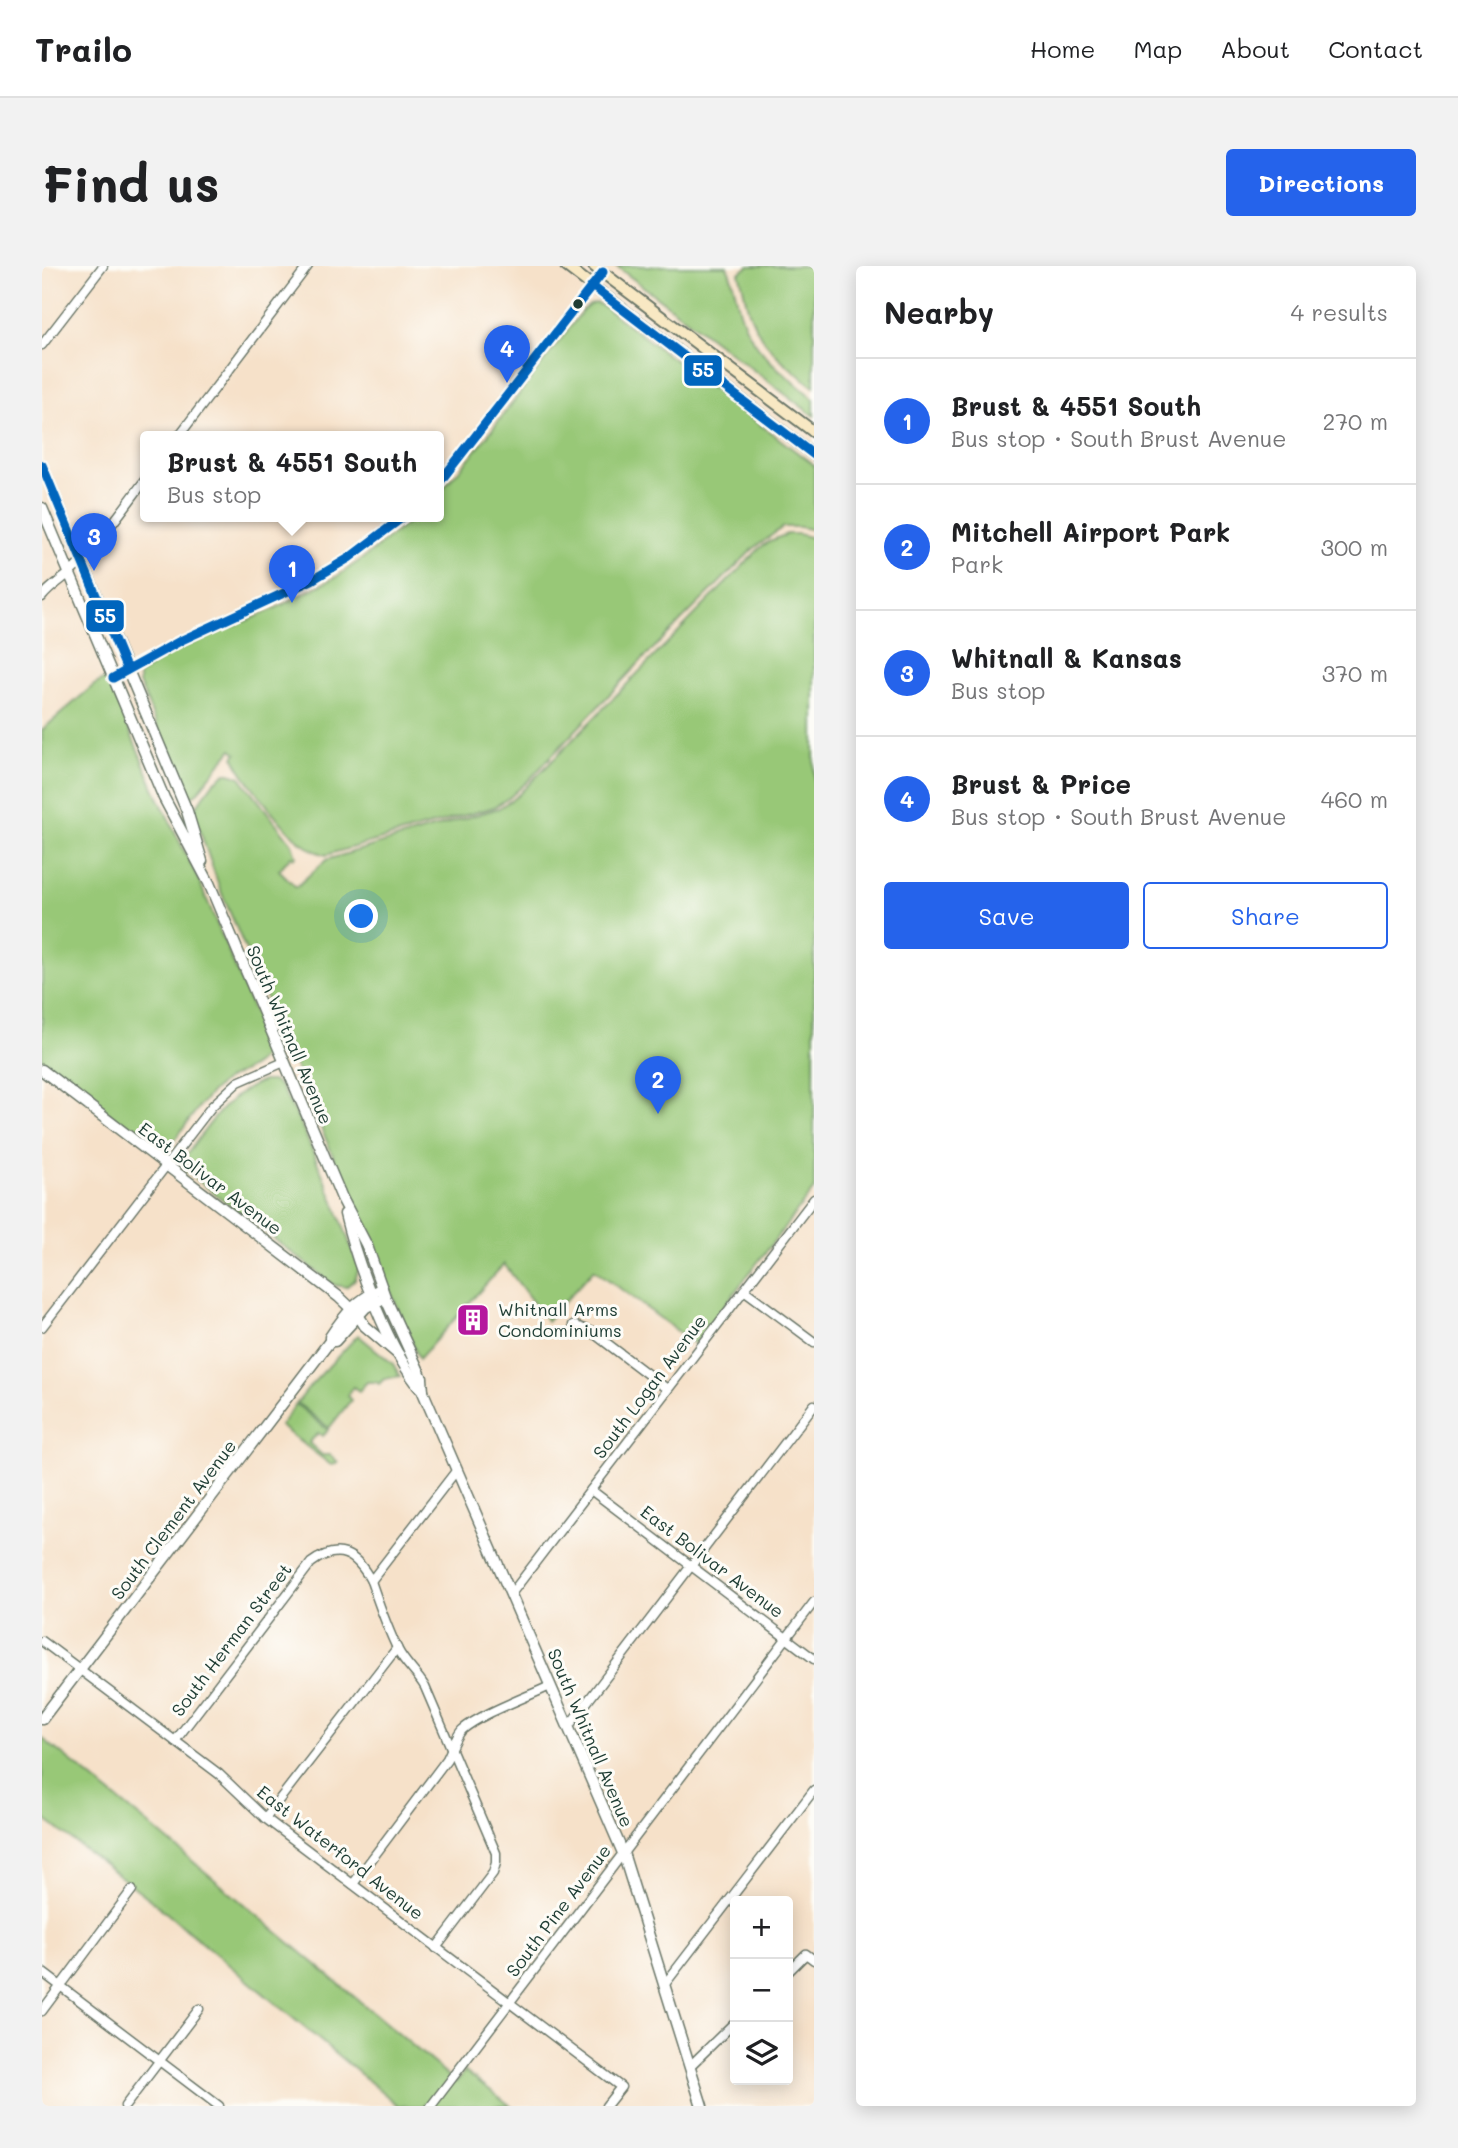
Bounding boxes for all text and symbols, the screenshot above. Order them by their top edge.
text: Trailo [35,27,132,70]
text: Home [1030,33,1095,64]
text: Map [1133,33,1182,64]
text: About [1220,33,1290,64]
text: Contact [1328,33,1423,64]
button: Directions [1226,149,1416,216]
text: Find us [42,151,220,214]
text: Nearby [884,292,994,332]
unlabelled marker [571,297,585,311]
text: 4 results [1291,297,1388,327]
pin: 4 [484,325,530,383]
line badge: 55 [683,354,723,387]
text: 55 [692,357,714,382]
text: Brust & 4551 South [951,389,1201,423]
text: 1 [902,406,912,436]
text: 270 m [1323,406,1388,436]
text: Bus stop · South Brust Avenue [951,423,1287,453]
popup [140,431,444,522]
text: Brust & 4551 South [167,445,417,479]
text: Bus stop [167,479,261,509]
pin: 3 [71,513,117,571]
text: Mitchell Airport Park [951,515,1230,549]
text: 2 [901,532,913,562]
text: 300 m [1320,532,1388,562]
pin: 1 [269,545,315,603]
text: Park [951,549,1003,579]
line badge: 55 [85,599,125,633]
text: 55 [94,603,116,628]
text: Whitnall & Kansas [951,641,1182,675]
text: 3 [900,658,914,688]
text: 370 m [1322,658,1388,688]
text: Bus stop [951,675,1046,705]
text: Brust & Price [951,767,1131,801]
text: 4 [900,784,914,814]
text: 460 m [1321,784,1388,814]
text: Bus stop · South Brust Avenue [951,801,1287,831]
button: Save [884,882,1129,949]
button: Share [1143,882,1388,949]
your location [344,899,378,933]
street label: South Whitnall Avenue [241,941,339,1128]
pin: 2 [635,1056,681,1114]
street label: East Bolivar Avenue [134,1116,287,1240]
place label: Whitnall Arms Condominiums [498,1297,622,1342]
building icon: Whitnall Arms Condominiums [454,1301,492,1339]
street label: South Logan Avenue [587,1310,711,1463]
street label: South Clement Avenue [105,1435,241,1604]
street label: East Bolivar Avenue [636,1499,789,1623]
street label: South Herman Street [166,1558,297,1721]
street label: South Whitnall Avenue [542,1644,640,1831]
street label: East Waterford Avenue [252,1780,429,1925]
street label: South Pine Avenue [500,1839,616,1982]
map controls [730,1896,793,2085]
button: + [730,1896,793,1959]
button: − [730,1959,793,2022]
button: layers [730,2022,793,2085]

